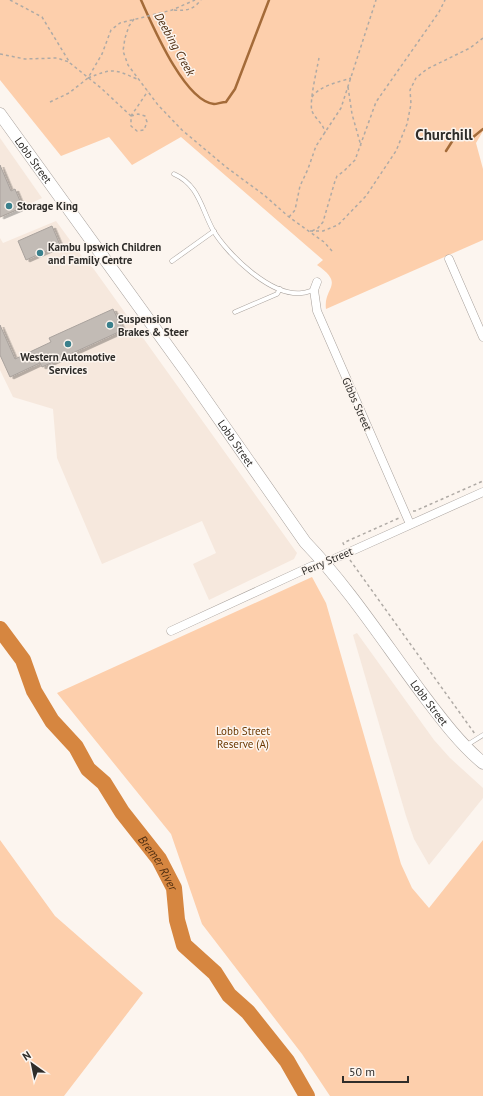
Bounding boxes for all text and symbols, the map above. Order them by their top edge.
water label: Deebing Creek [151,10,199,79]
district label: Churchill [415,125,473,144]
street label: Lobb Street [12,134,55,186]
place label: Storage King [17,199,78,213]
marker: Storage King [4,201,14,211]
place label: Kambu Ipswich Children and Family Centre [48,240,161,267]
marker: Kambu Ipswich Children and Family Centre [35,248,45,258]
place label: Suspension Brakes & Steer [118,312,189,339]
marker: Suspension Brakes & Steer [105,320,115,330]
marker: Western Automotive Services [63,339,73,349]
place label: Western Automotive Services [20,350,116,377]
street label: Gibbs Street [339,375,375,433]
street label: Lobb Street [215,417,257,469]
street label: Perry Street [299,544,355,578]
street label: Lobb Street [407,677,451,729]
park label: Lobb Street Reserve (A) [216,724,270,751]
water label: Bremer River [136,832,182,894]
north arrow [12,1044,52,1084]
text: N [20,1048,33,1063]
scale bar [343,1058,408,1084]
text: 50 m [349,1064,375,1079]

